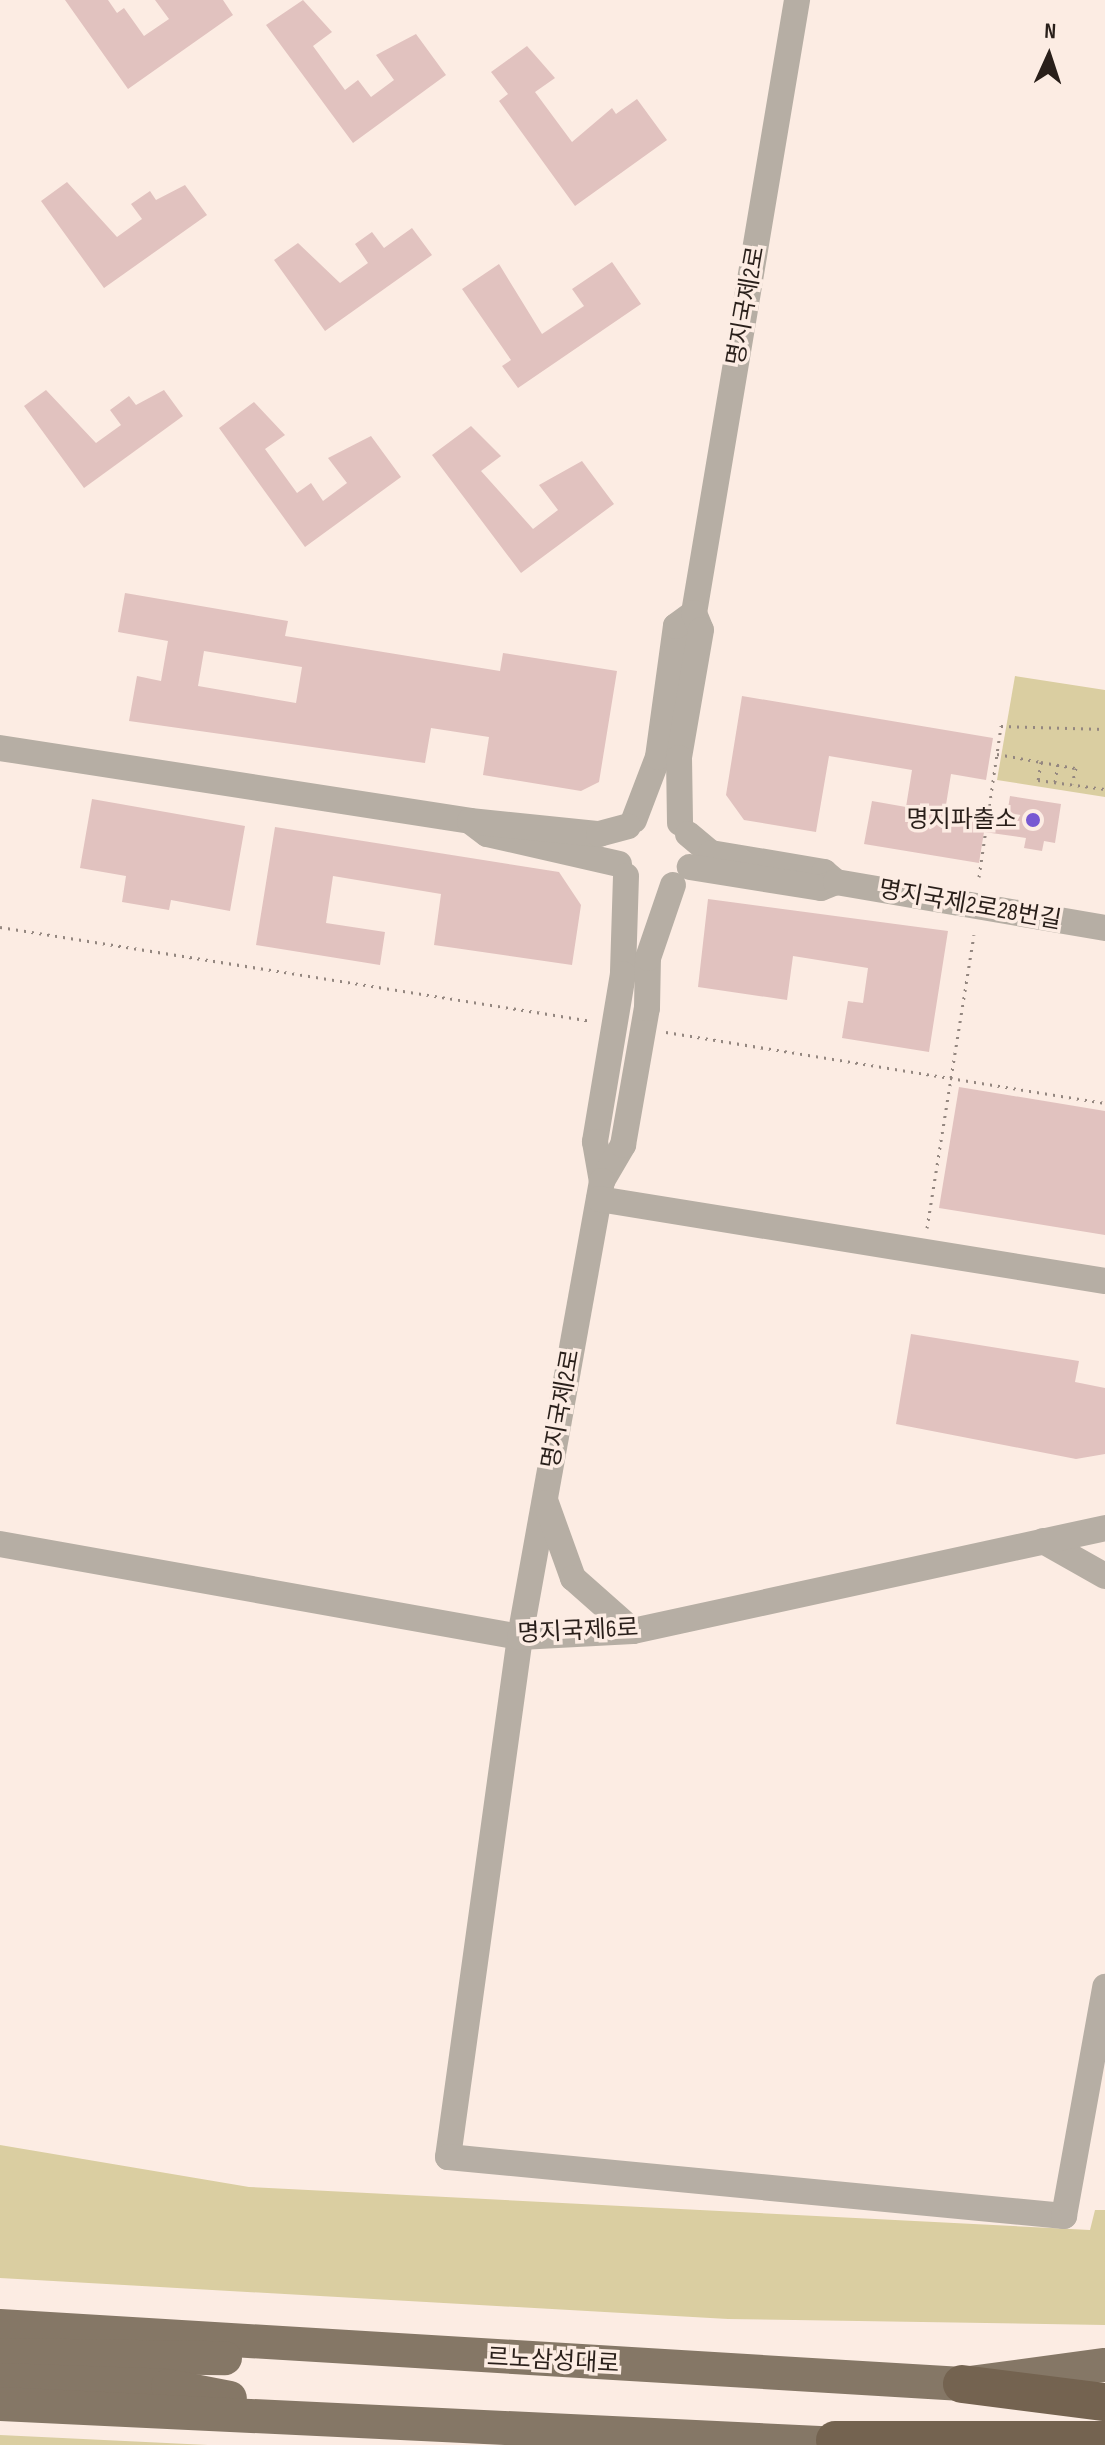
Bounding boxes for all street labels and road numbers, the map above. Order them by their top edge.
street label: 명지국제2로 [721,244,771,368]
street label: 명지국제2로28번길 [876,875,1064,935]
street label: 명지국제2로 [536,1347,586,1471]
street label: 명지국제6로 [517,1613,639,1649]
street label: 르노삼성대로 [486,2343,620,2379]

